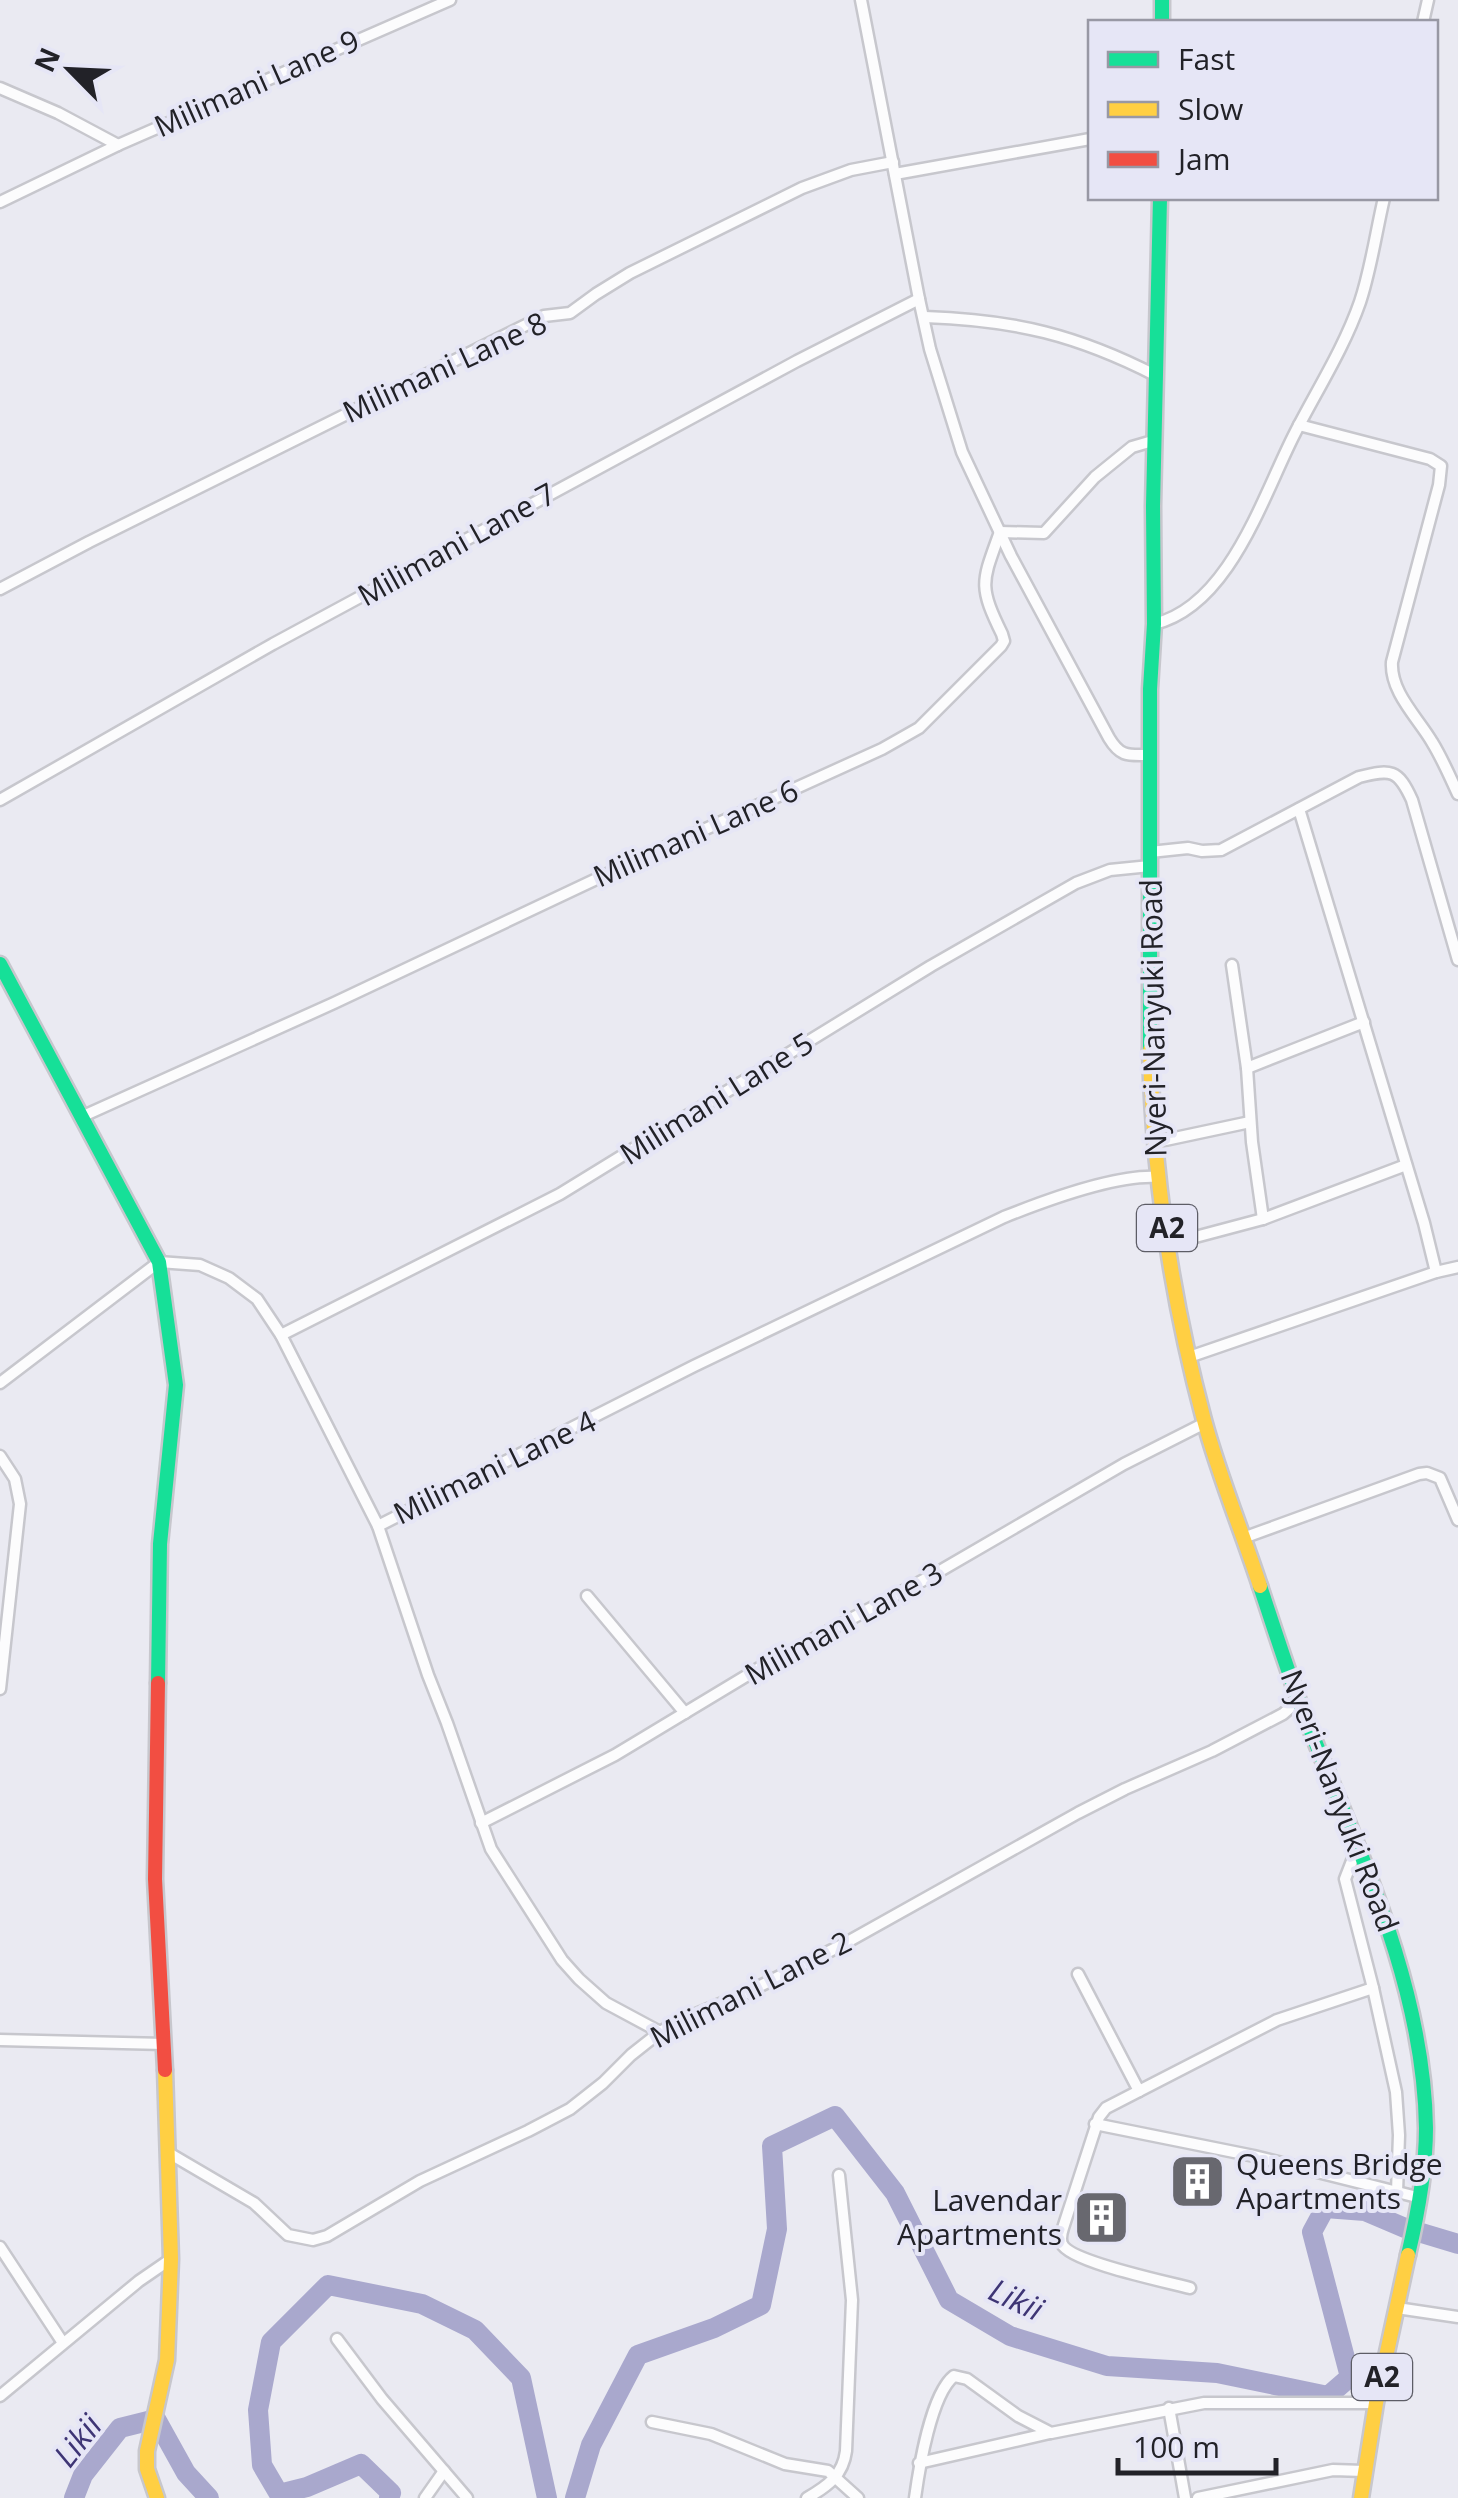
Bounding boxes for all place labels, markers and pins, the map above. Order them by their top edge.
place label: Queens Bridge Apartments [1236,2143,1443,2218]
building icon: Queens Bridge Apartments [1167,2152,1227,2212]
place label: Lavendar Apartments [897,2179,1062,2254]
building icon: Lavendar Apartments [1071,2188,1131,2248]

